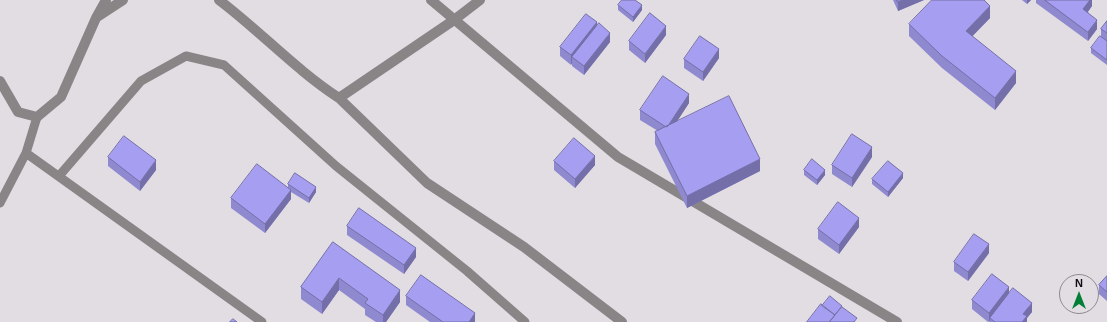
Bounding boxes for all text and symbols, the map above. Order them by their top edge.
north arrow [1059,274,1099,314]
text: N [1075,277,1083,289]

